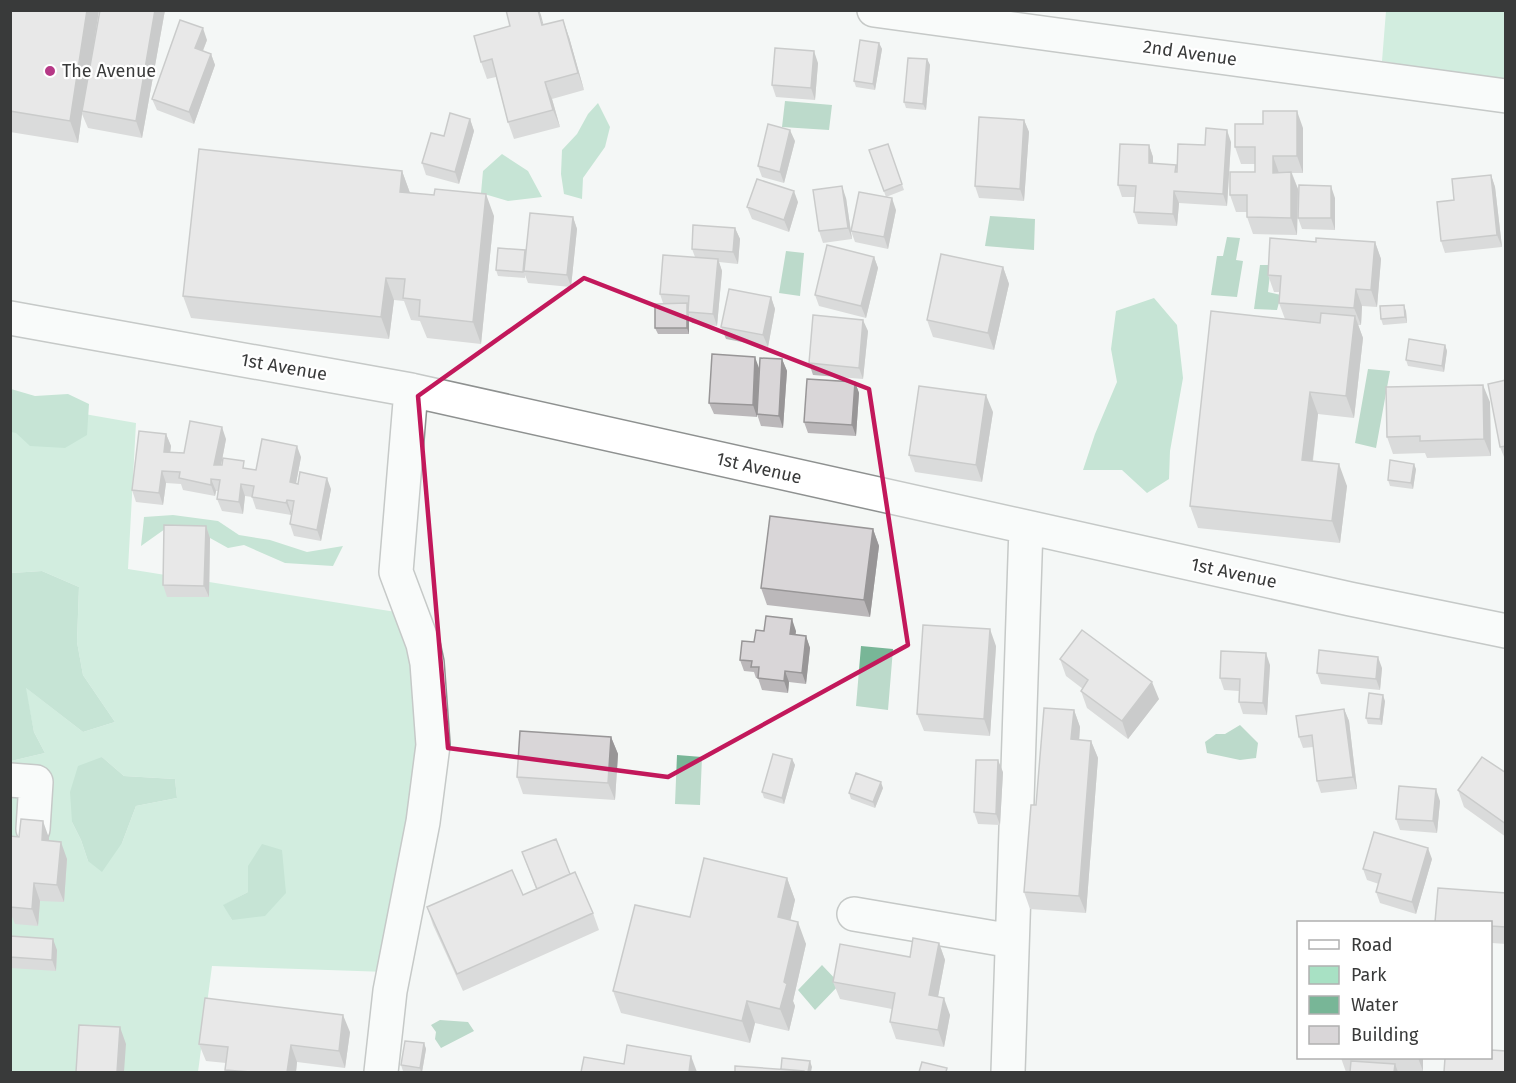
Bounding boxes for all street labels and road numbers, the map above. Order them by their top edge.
street label: 2nd Avenue [1142,36,1238,70]
street label: 1st Avenue [239,349,329,385]
street label: 1st Avenue [714,447,804,489]
street label: 1st Avenue [1189,553,1279,593]

